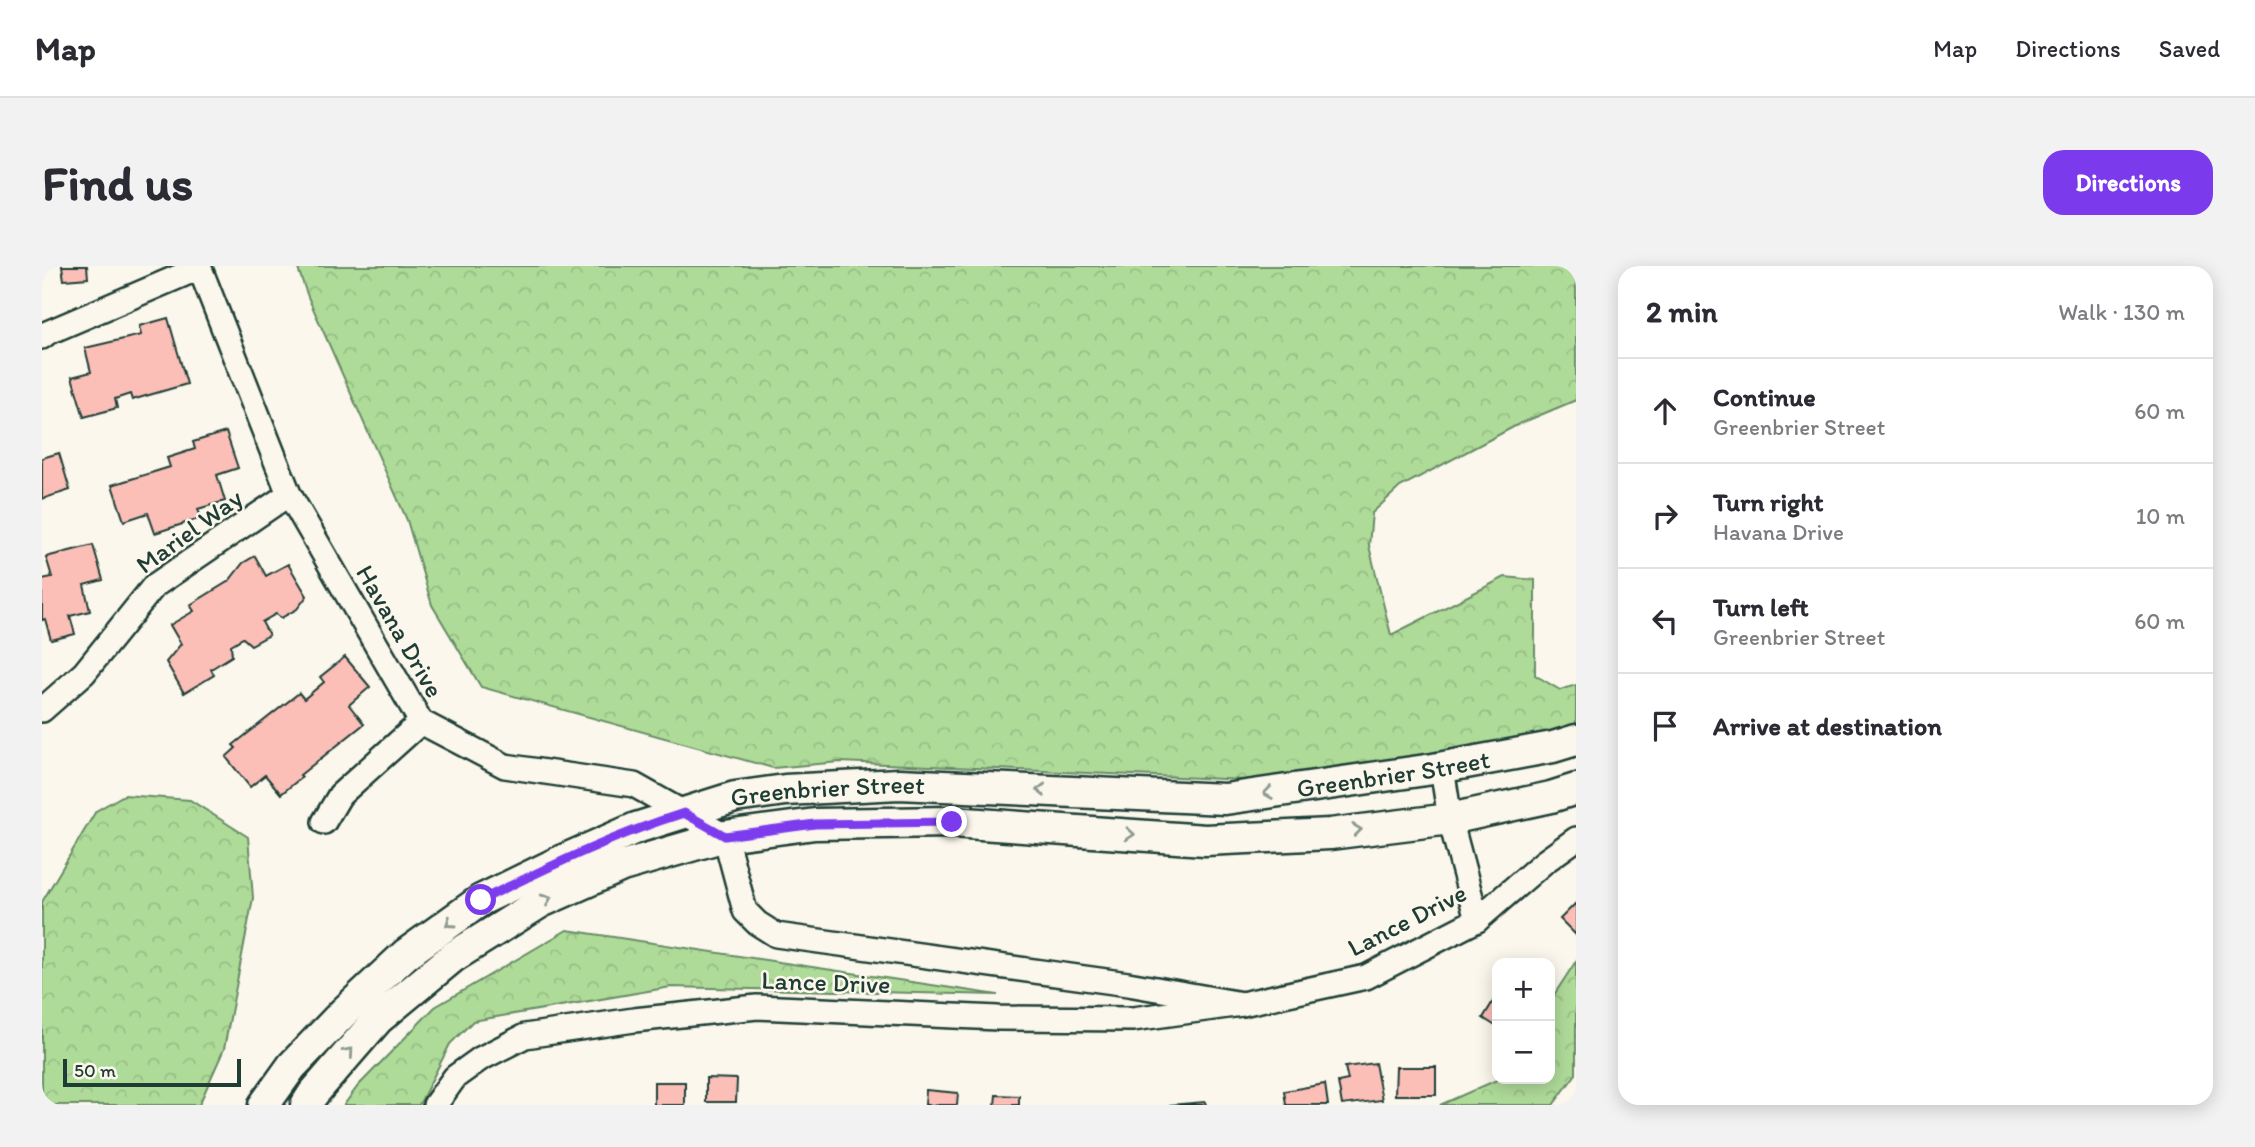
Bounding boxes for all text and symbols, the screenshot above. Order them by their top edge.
text: Map [35,29,96,68]
text: Map [1933,34,1977,63]
text: Directions [2015,34,2121,63]
text: Saved [2159,34,2220,63]
button: Directions [2043,150,2213,215]
text: Find us [42,153,193,212]
text: 2 min [1646,293,1717,330]
text: Walk · 130 m [2058,298,2185,326]
text: Continue [1713,381,1816,413]
icon: ahead [1646,392,1684,430]
text: 60 m [2134,397,2185,425]
text: Greenbrier Street [1713,413,1885,441]
street label: Mariel Way [129,482,249,580]
text: Turn right [1713,486,1824,518]
icon: right [1646,497,1684,535]
text: 10 m [2136,502,2185,530]
text: Havana Drive [1713,518,1844,546]
street label: Havana Drive [349,559,451,703]
text: Turn left [1713,591,1809,623]
icon: left [1646,602,1684,640]
text: 60 m [2134,607,2185,635]
text: Greenbrier Street [1713,623,1885,651]
icon: arrive [1646,707,1684,745]
text: Arrive at destination [1713,710,1942,742]
street label: Greenbrier Street [1295,743,1493,804]
street label: Greenbrier Street [728,768,926,813]
one-way arrow [1035,782,1046,797]
one-way arrow [1262,785,1273,800]
route end [936,806,967,837]
one-way arrow [1351,823,1362,838]
one-way arrow [1124,826,1135,841]
street label: Lance Drive [1342,876,1472,964]
route start [465,884,496,915]
one-way arrow [540,894,552,908]
one-way arrow [445,914,458,927]
map controls [1492,958,1555,1084]
button: + [1492,958,1555,1021]
street label: Lance Drive [761,964,891,1000]
button: − [1492,1021,1555,1084]
one-way arrow [341,1047,353,1060]
scale bar [63,1056,242,1088]
text: 50 m [74,1059,116,1082]

